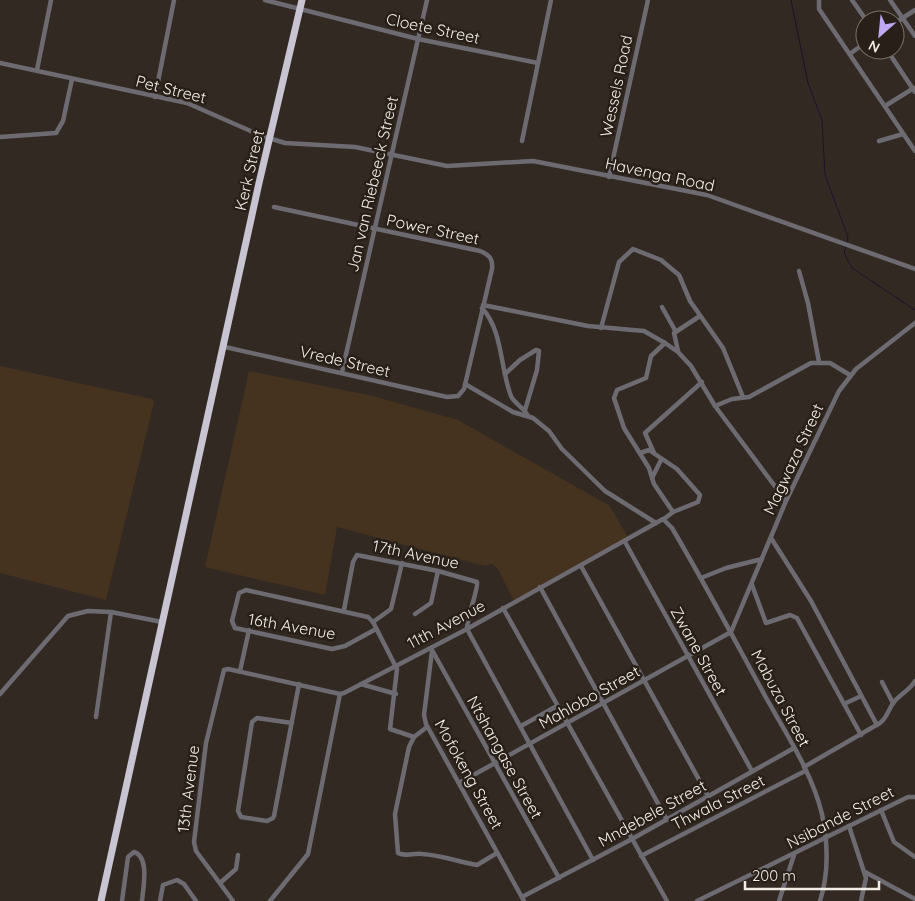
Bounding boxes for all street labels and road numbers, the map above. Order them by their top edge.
street label: Cloete Street [384,8,482,48]
street label: Wessels Road [595,33,637,139]
street label: Pet Street [134,71,208,107]
street label: Jan van Riebeeck Street [342,94,402,274]
street label: Kerk Street [230,128,268,212]
street label: Havenga Road [603,153,717,195]
street label: Power Street [385,209,481,249]
street label: Vrede Street [298,341,392,381]
street label: Magwaza Street [759,400,827,518]
street label: 17th Avenue [371,535,461,573]
street label: 11th Avenue [404,595,488,653]
street label: Zwane Street [666,603,732,699]
street label: 16th Avenue [247,608,337,644]
street label: Mabuza Street [747,646,815,750]
street label: Mahlobo Street [535,661,643,733]
street label: Ntshangase Street [463,692,547,822]
street label: Mofokeng Street [431,716,507,832]
street label: 13th Avenue [173,744,203,834]
street label: Thwala Street [668,770,768,834]
street label: Mndebele Street [594,775,710,851]
street label: Nsibande Street [783,781,897,853]

